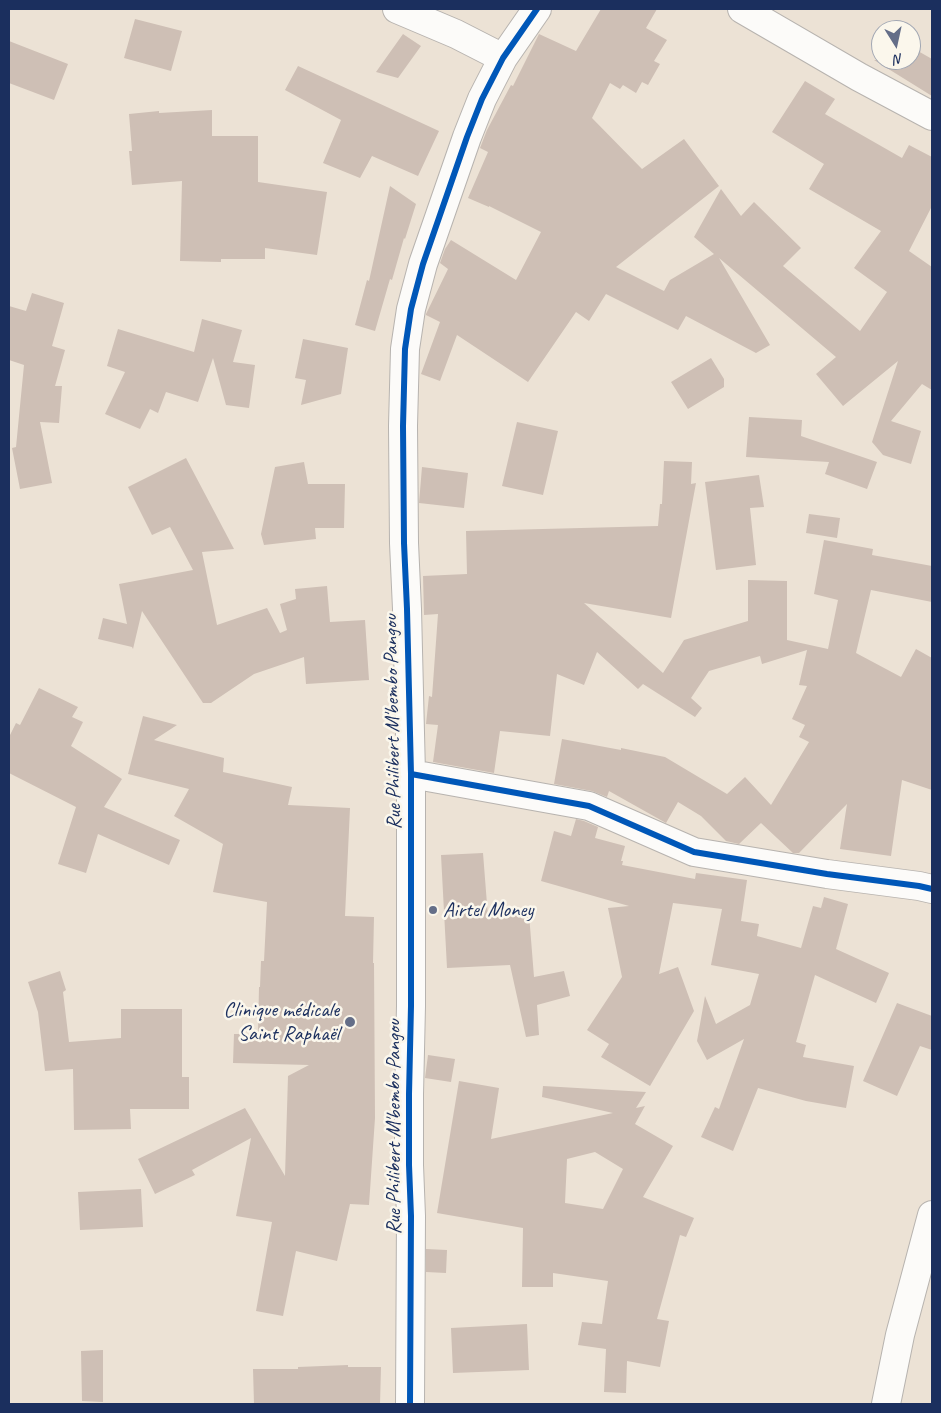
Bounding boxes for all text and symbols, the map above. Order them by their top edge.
north arrow [871,20,921,70]
text: N [893,50,904,68]
street label: Rue Philibert M'bembo Pangou [379,614,407,830]
place label: Airtel Money [443,897,533,923]
marker: Airtel Money [427,904,439,916]
place label: Clinique médicale Saint Raphaël [224,997,339,1047]
marker: Clinique médicale Saint Raphaël [343,1015,357,1029]
street label: Rue Philibert M'bembo Pangou [381,1019,407,1235]

